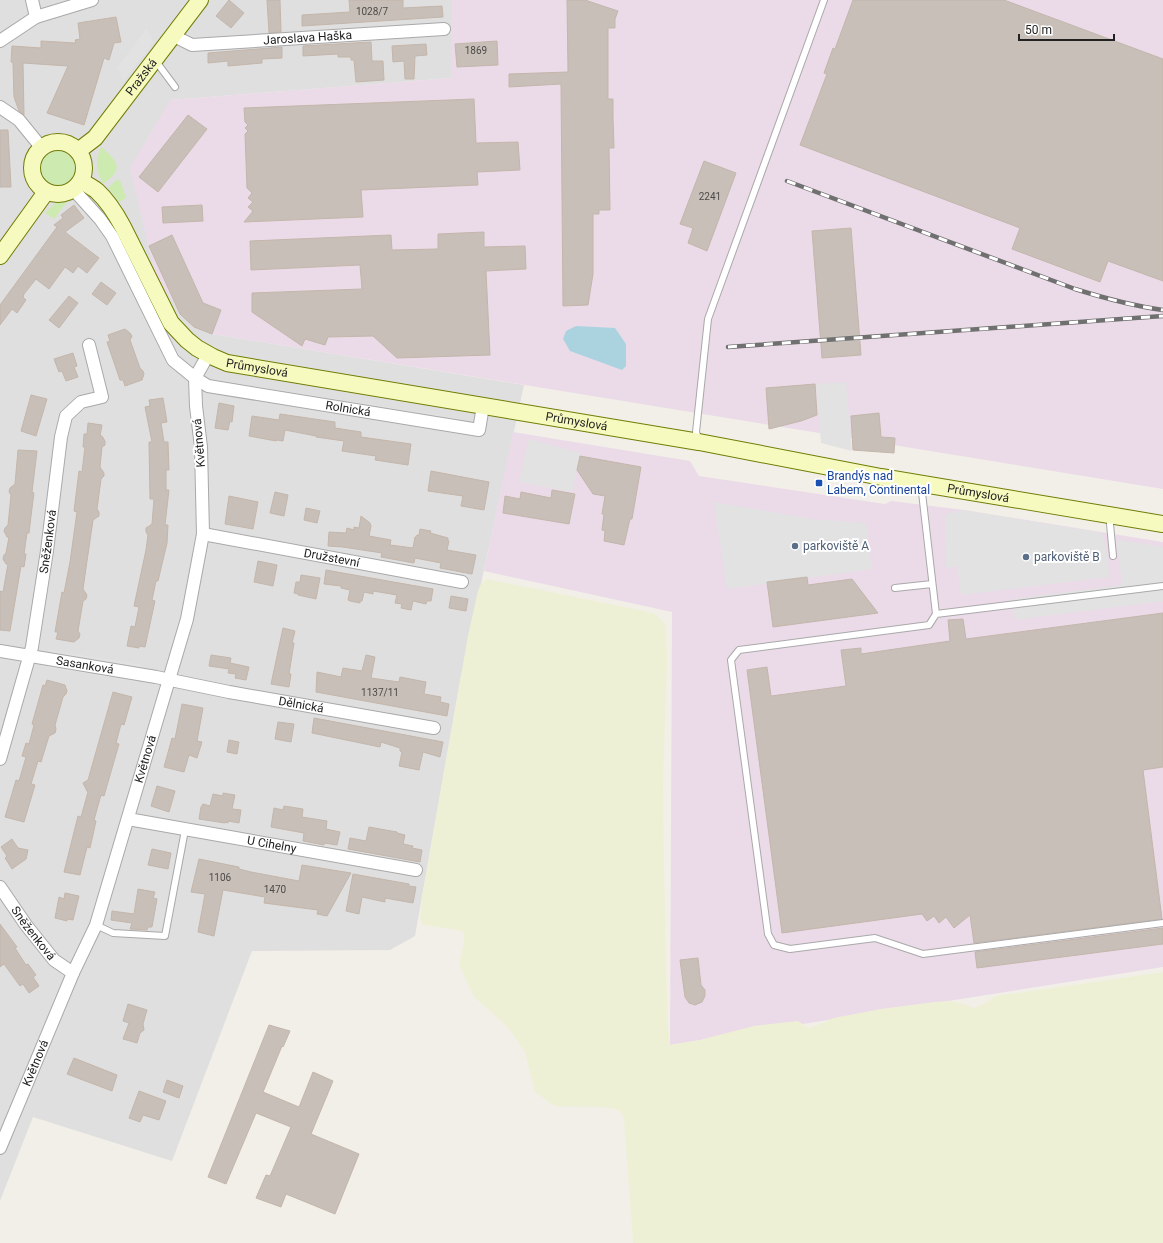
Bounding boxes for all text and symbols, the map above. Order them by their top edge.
house number: 1028/7 [356,6,388,17]
scale bar [1019,16,1114,42]
text: 50 m [1025,23,1052,37]
street label: Jaroslava Haška [263,28,352,47]
house number: 1869 [465,45,487,56]
street label: Pražská [123,56,160,98]
house number: 2241 [699,191,721,202]
street label: Průmyslová [225,356,289,380]
street label: Rolnická [324,398,372,419]
street label: Průmyslová [545,409,609,434]
street label: Květnová [190,418,208,468]
place label: Brandýs nad Labem, Continental [827,469,930,497]
marker: Brandýs nad Labem, Continental [814,478,824,488]
street label: Průmyslová [946,481,1010,505]
street label: Sněženková [37,509,59,575]
place label: parkoviště A [803,539,869,553]
marker: parkoviště A [790,541,800,551]
street label: Družstevní [303,546,362,570]
place label: parkoviště B [1034,550,1100,564]
marker: parkoviště B [1021,552,1031,562]
street label: Sasanková [55,653,115,677]
house number: 1137/11 [361,687,399,698]
street label: Dělnická [278,694,325,716]
street label: Květnová [132,734,159,785]
street label: U Cihelny [246,833,298,856]
house number: 1106 [209,872,232,883]
house number: 1470 [264,884,287,895]
street label: Sněženková [8,904,58,963]
street label: Květnová [20,1038,51,1088]

